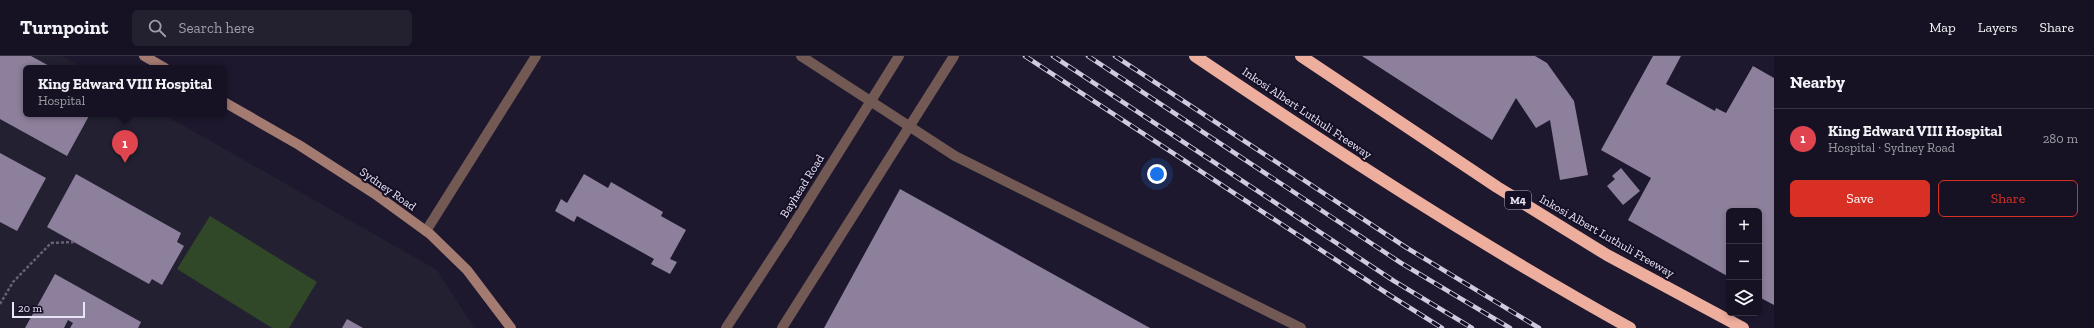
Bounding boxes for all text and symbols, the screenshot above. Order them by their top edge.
search box [132,10,412,46]
text: Turnpoint [20,16,108,39]
icon: search [146,17,168,39]
text: Search here [178,19,254,37]
text: Map [1929,19,1956,36]
text: Layers [1978,19,2017,36]
text: Share [2039,19,2074,36]
street label: Inkosi Albert Luthuli Freeway [1240,64,1375,162]
popup [23,65,227,117]
text: Nearby [1790,72,1845,92]
text: King Edward VIII Hospital [38,75,212,93]
text: Hospital [38,93,85,108]
text: King Edward VIII Hospital [1828,122,2002,140]
pin: 1 [112,130,138,163]
text: 1 [1800,131,1806,146]
text: 280 m [2043,131,2078,146]
text: Hospital · Sydney Road [1828,140,1955,155]
street label: Bayhead Road [777,151,827,220]
street label: Sydney Road [357,164,419,214]
your location [1147,164,1167,184]
button: Save [1790,180,1930,217]
button: Share [1938,180,2078,217]
road number: M4 [1505,191,1531,209]
street label: Inkosi Albert Luthuli Freeway [1537,192,1678,281]
map controls [1726,208,1762,316]
button: + [1726,208,1762,244]
button: − [1726,244,1762,280]
button: layers [1726,280,1762,316]
scale bar [12,300,85,319]
text: 20 m [18,302,42,315]

